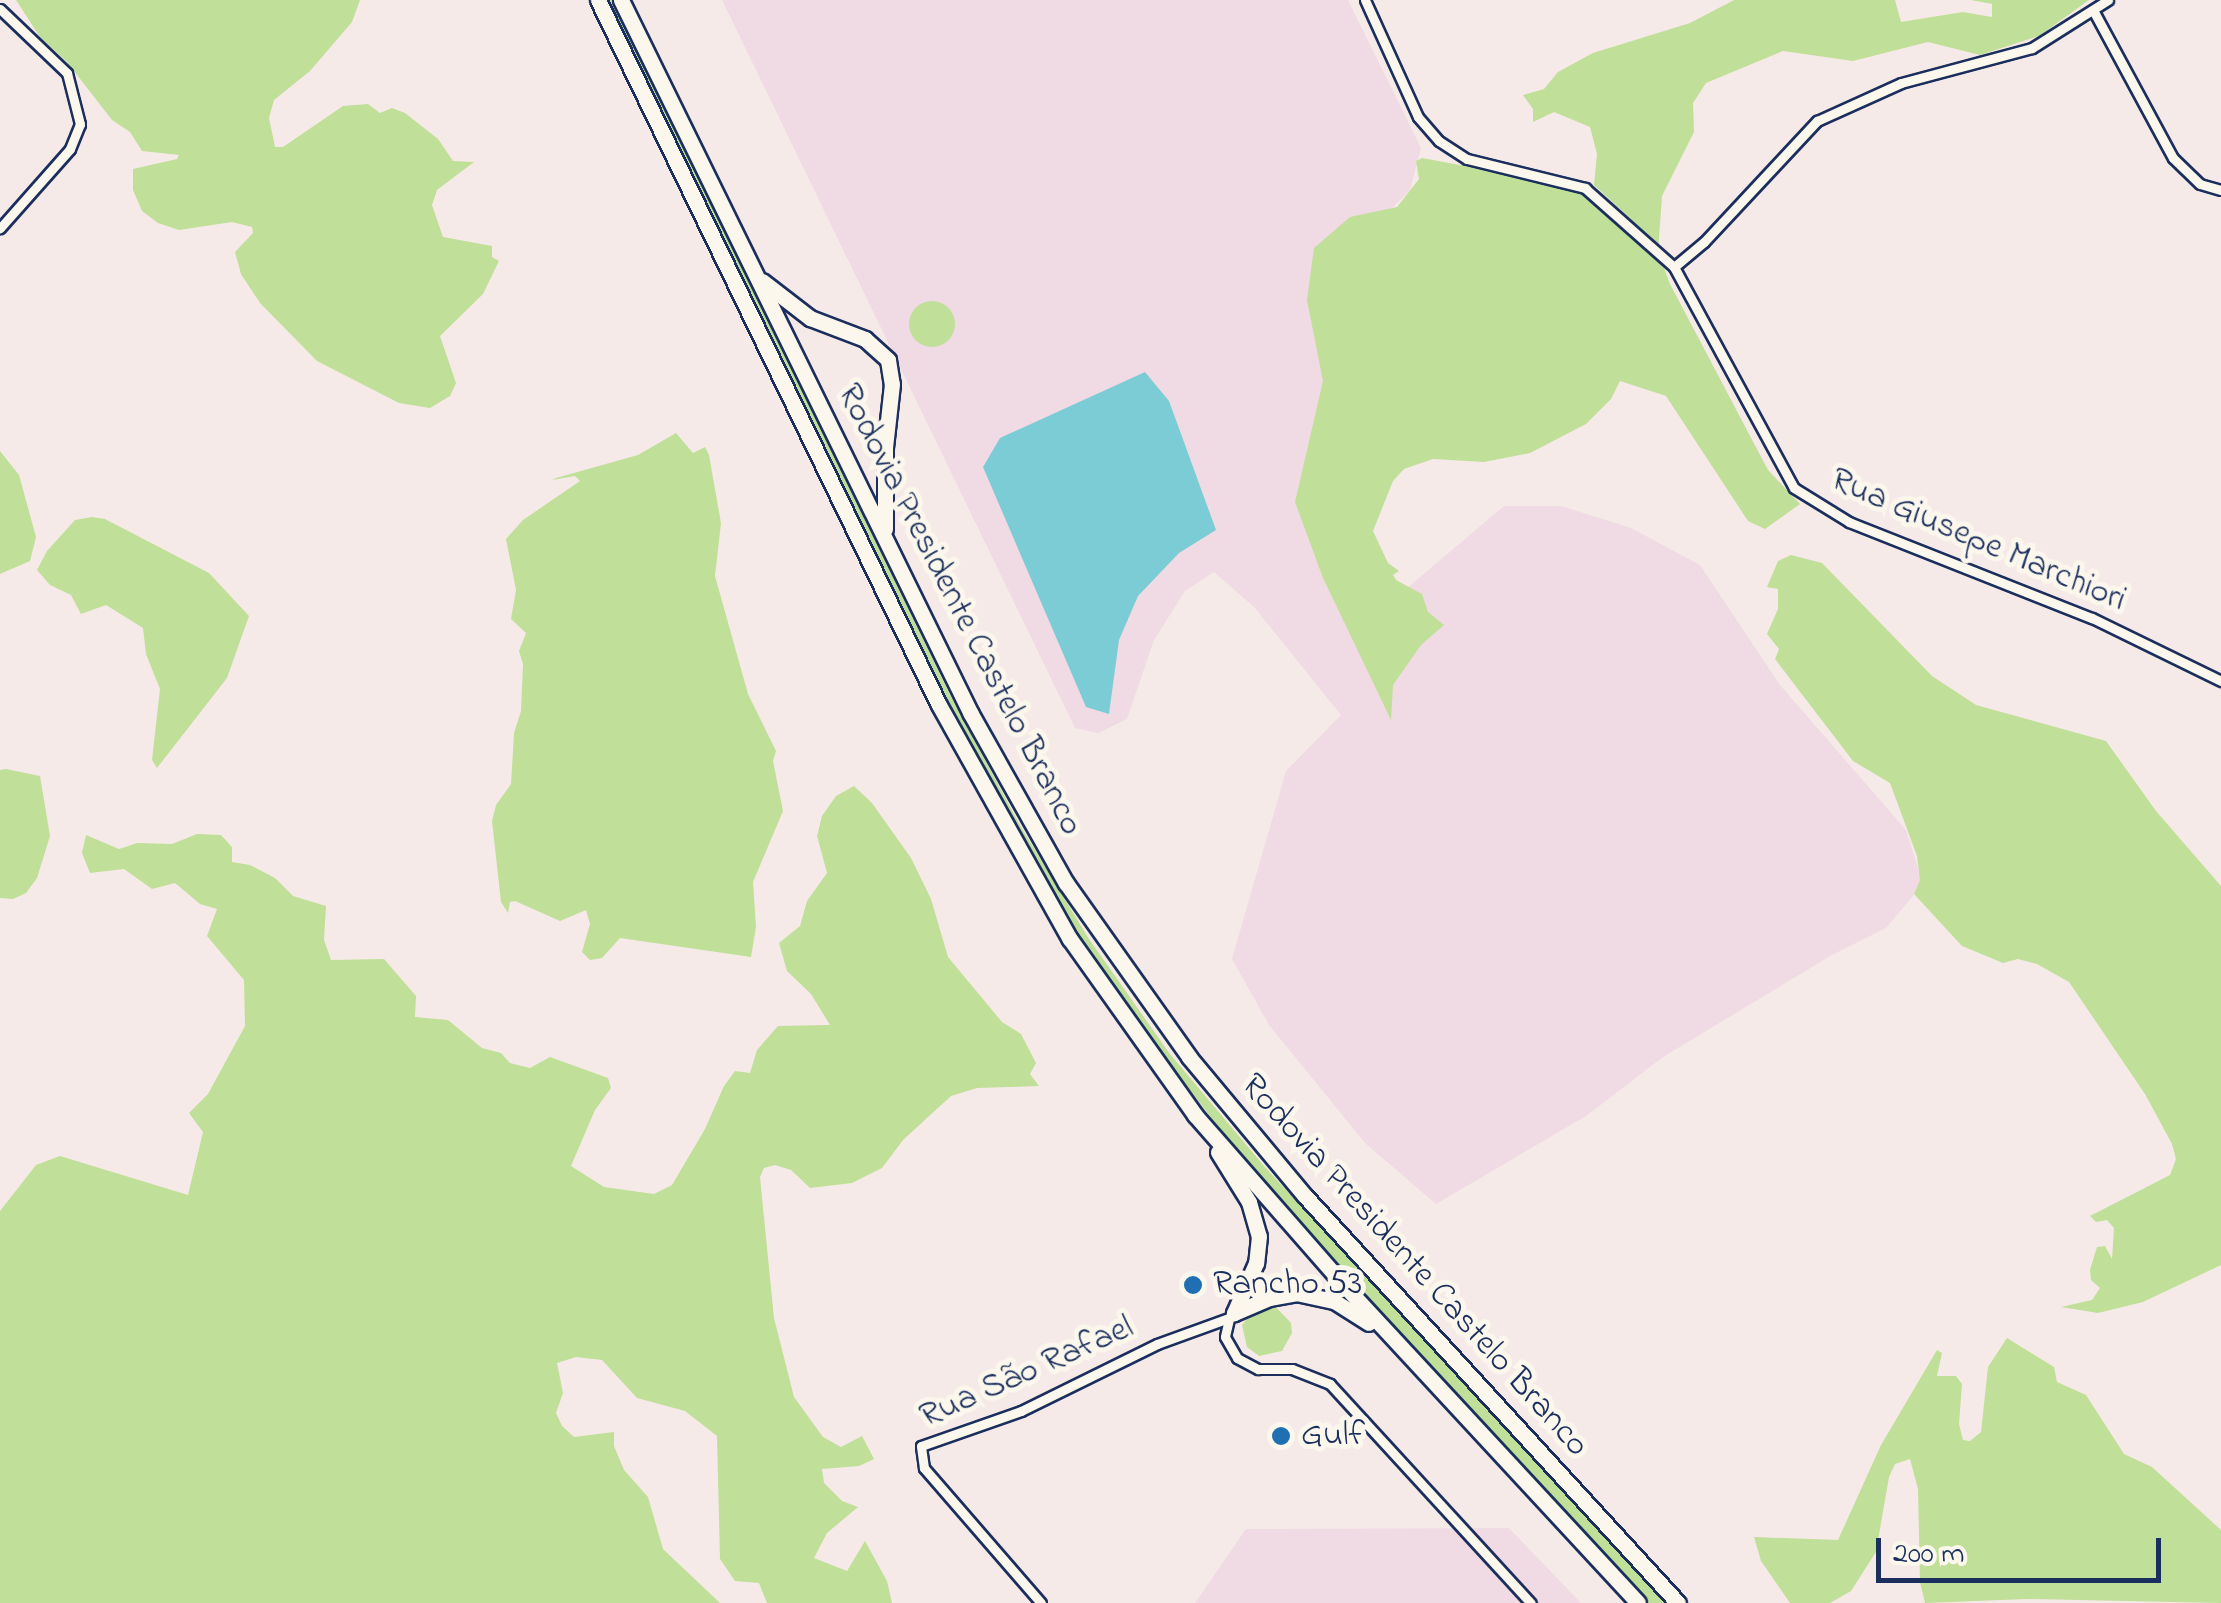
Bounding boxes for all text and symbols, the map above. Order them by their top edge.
street label: Rodovia Presidente Castelo Branco [827,377,1091,843]
street label: Rua Giusepe Marchiori [1824,460,2132,622]
street label: Rodovia Presidente Castelo Branco [1231,1066,1597,1466]
place label: Rancho 53 [1213,1264,1362,1306]
marker: Rancho 53 [1182,1274,1204,1296]
street label: Rua São Rafael [914,1307,1140,1439]
place label: Gulf [1301,1415,1365,1457]
marker: Gulf [1270,1425,1292,1447]
scale bar [1881,1518,2166,1580]
text: 200 m [1893,1533,1965,1577]

